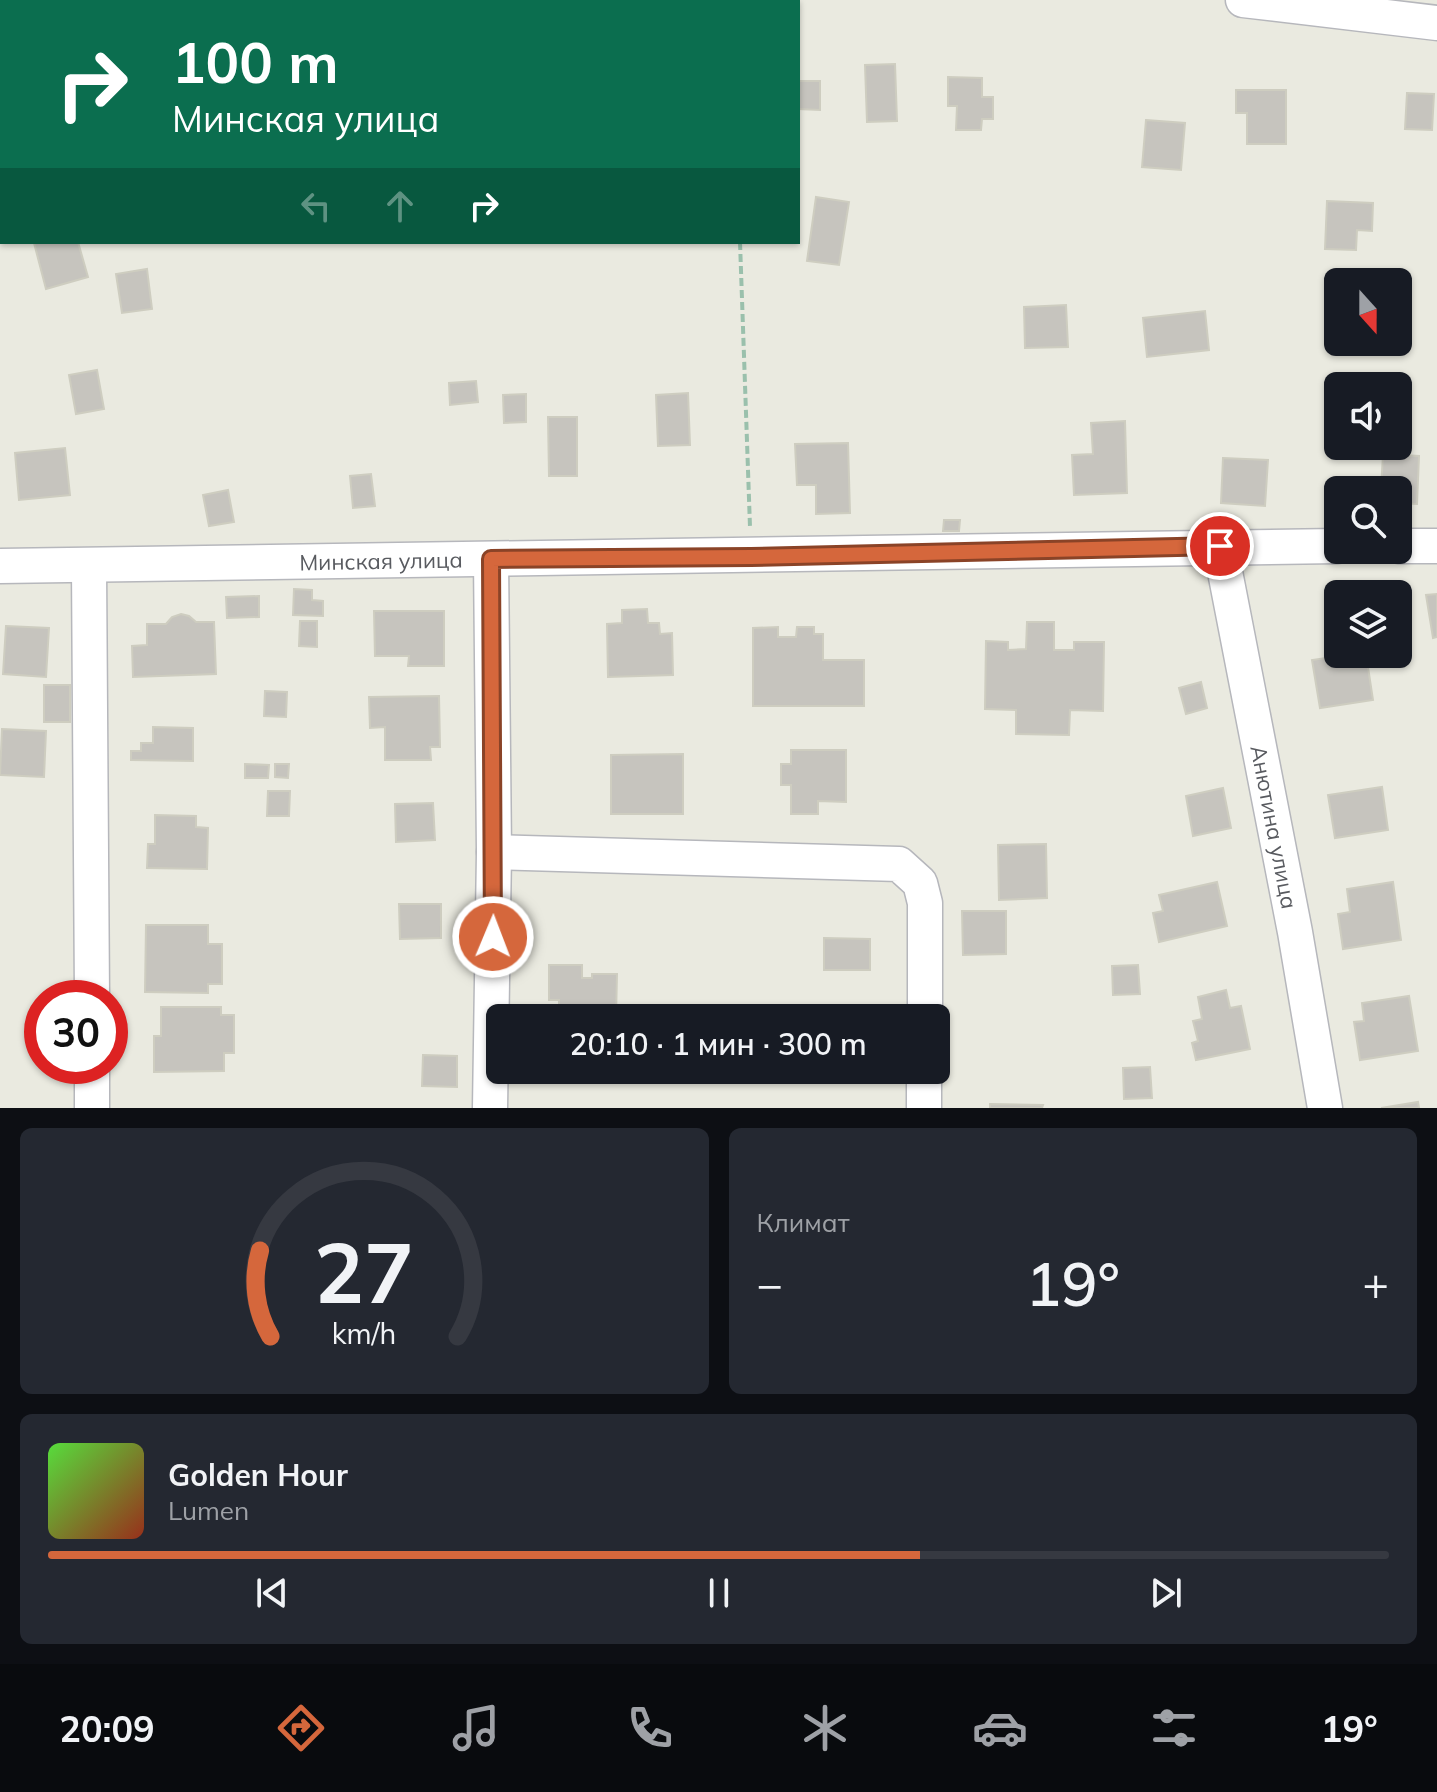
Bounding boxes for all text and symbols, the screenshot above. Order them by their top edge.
text: 100 m [172,27,339,97]
icon: right [40,32,144,136]
text: Минская улица [172,96,439,141]
icon: left [294,184,338,228]
icon: ahead [378,184,422,228]
icon: right [462,184,506,228]
north arrow [1324,268,1412,356]
map controls [1324,268,1412,668]
button: sound [1324,372,1412,460]
button: search [1324,476,1412,564]
pin [1186,512,1254,580]
icon: arrive [1198,524,1242,568]
street label: Минская улица [299,546,463,576]
button: layers [1324,580,1412,668]
street label: Анютина улица [1244,743,1304,911]
position arrow [451,895,535,979]
speed limit sign: 30 [24,980,128,1084]
text: 20:10 · 1 мин · 300 m [569,1025,867,1063]
text: Климат [757,1206,850,1239]
text: 27 [314,1219,414,1324]
text: 19° [1026,1246,1120,1321]
text: − [757,1256,783,1311]
text: + [1363,1256,1389,1311]
text: km/h [332,1315,397,1351]
text: Golden Hour [168,1456,348,1494]
text: Lumen [168,1494,249,1527]
icon: previous [250,1571,294,1615]
icon: pause [697,1571,741,1615]
icon: next [1144,1571,1188,1615]
icon: directions [273,1700,329,1756]
icon: music [448,1700,504,1756]
icon: phone [622,1700,678,1756]
icon: climate [797,1700,853,1756]
icon: car [972,1700,1028,1756]
icon: filters [1146,1700,1202,1756]
text: 20:09 [59,1706,155,1751]
text: 19° [1321,1706,1378,1751]

